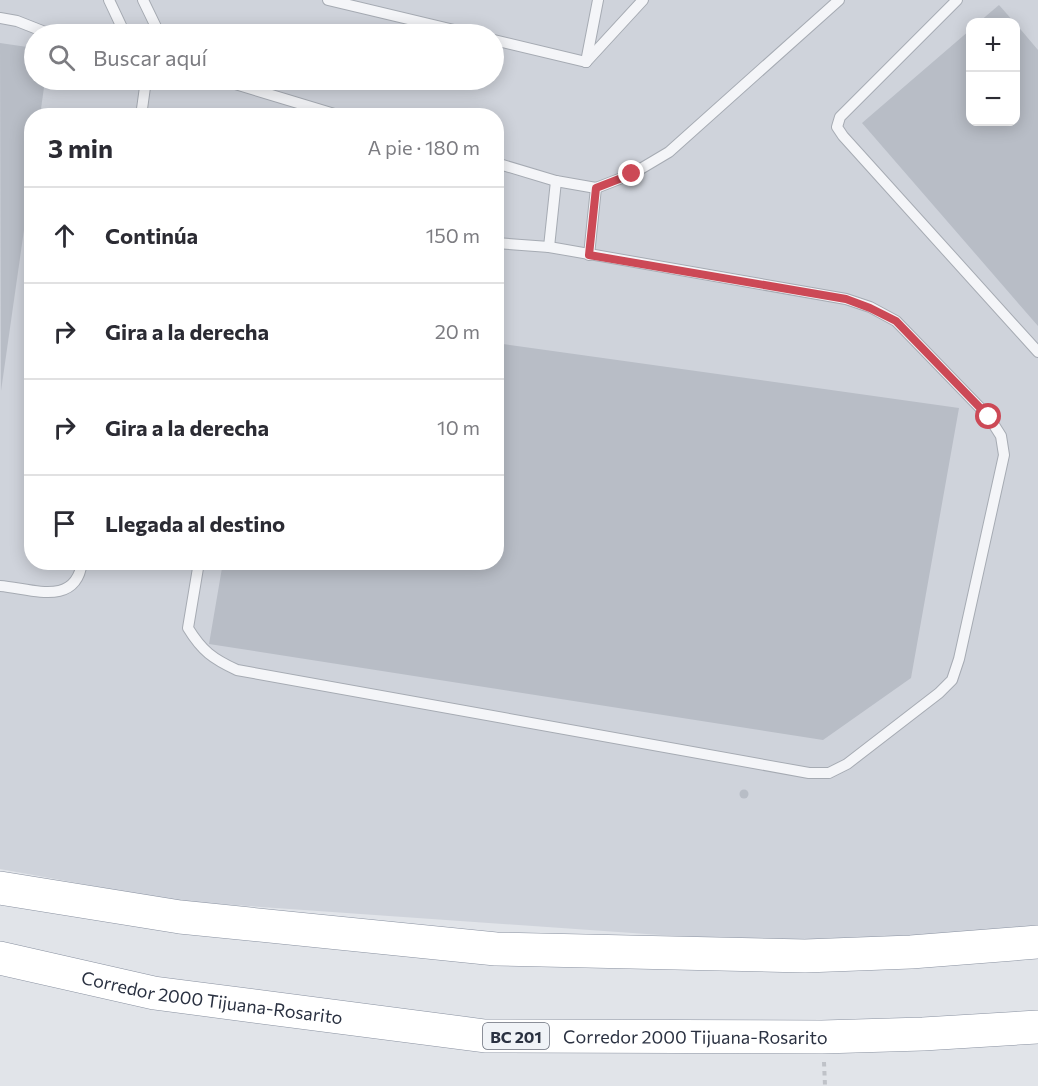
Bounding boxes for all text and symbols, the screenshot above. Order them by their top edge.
map controls [966,18,1020,126]
button: + [966,18,1020,72]
search box [24,24,504,90]
icon: search [45,41,78,74]
text: Buscar aquí [93,44,207,71]
button: − [966,72,1020,126]
text: 3 min [48,132,113,163]
text: A pie · 180 m [367,135,480,159]
route end [618,160,644,186]
icon: ahead [48,219,81,252]
text: Continúa [105,222,198,249]
text: 150 m [426,223,480,247]
icon: right [48,315,81,348]
text: Gira a la derecha [105,318,269,345]
text: 20 m [435,319,480,343]
route start [975,403,1001,429]
icon: right [48,411,81,444]
text: Gira a la derecha [105,414,269,441]
text: 10 m [437,415,480,439]
icon: arrive [48,507,81,540]
text: Llegada al destino [105,510,285,537]
street label: Corredor 2000 Tijuana-Rosarito [79,966,344,1028]
road number: BC 201 [483,1023,549,1049]
street label: Corredor 2000 Tijuana-Rosarito [563,1025,828,1048]

